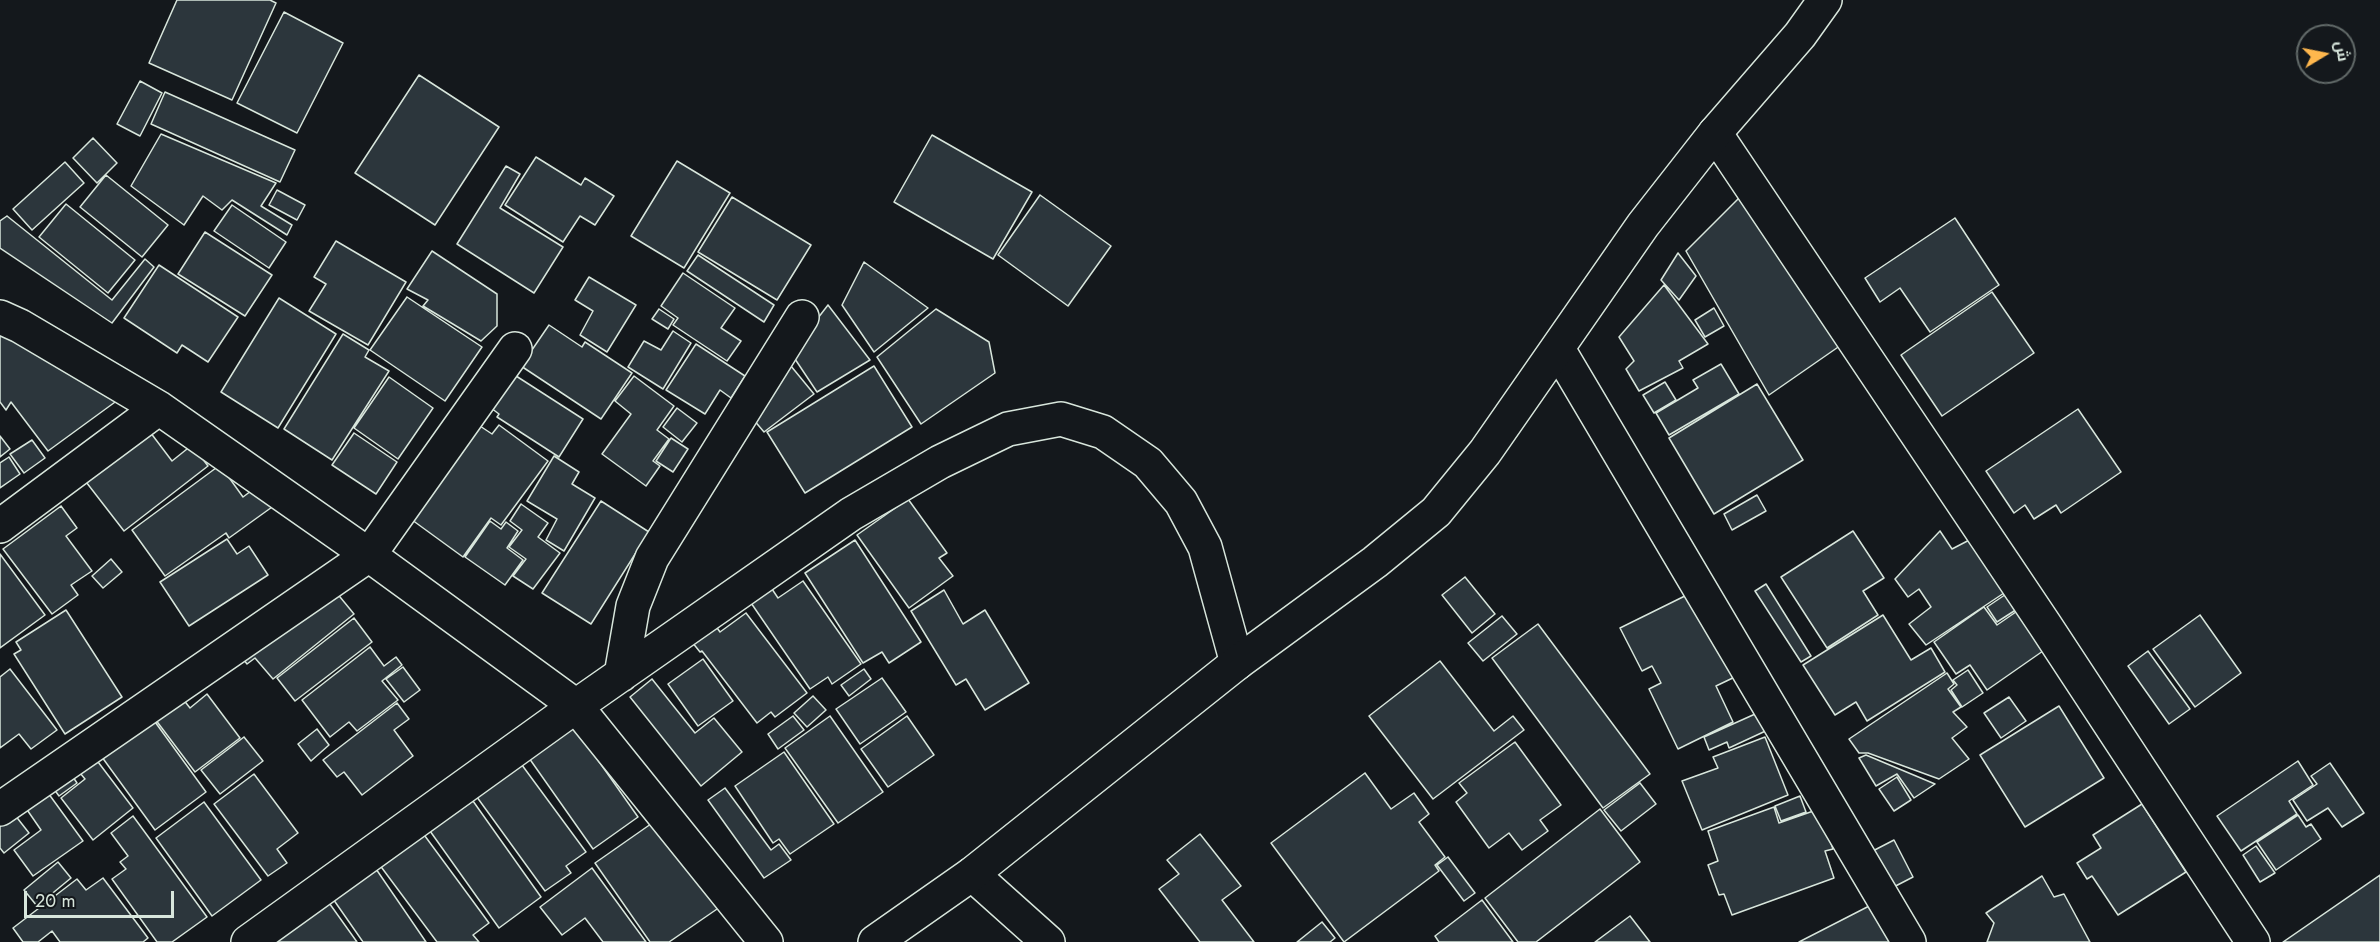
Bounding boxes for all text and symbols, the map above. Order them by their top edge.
north arrow [2296,24,2356,84]
text: ش [2329,39,2355,63]
scale bar [27,879,177,917]
text: 20 m [35,888,75,914]

